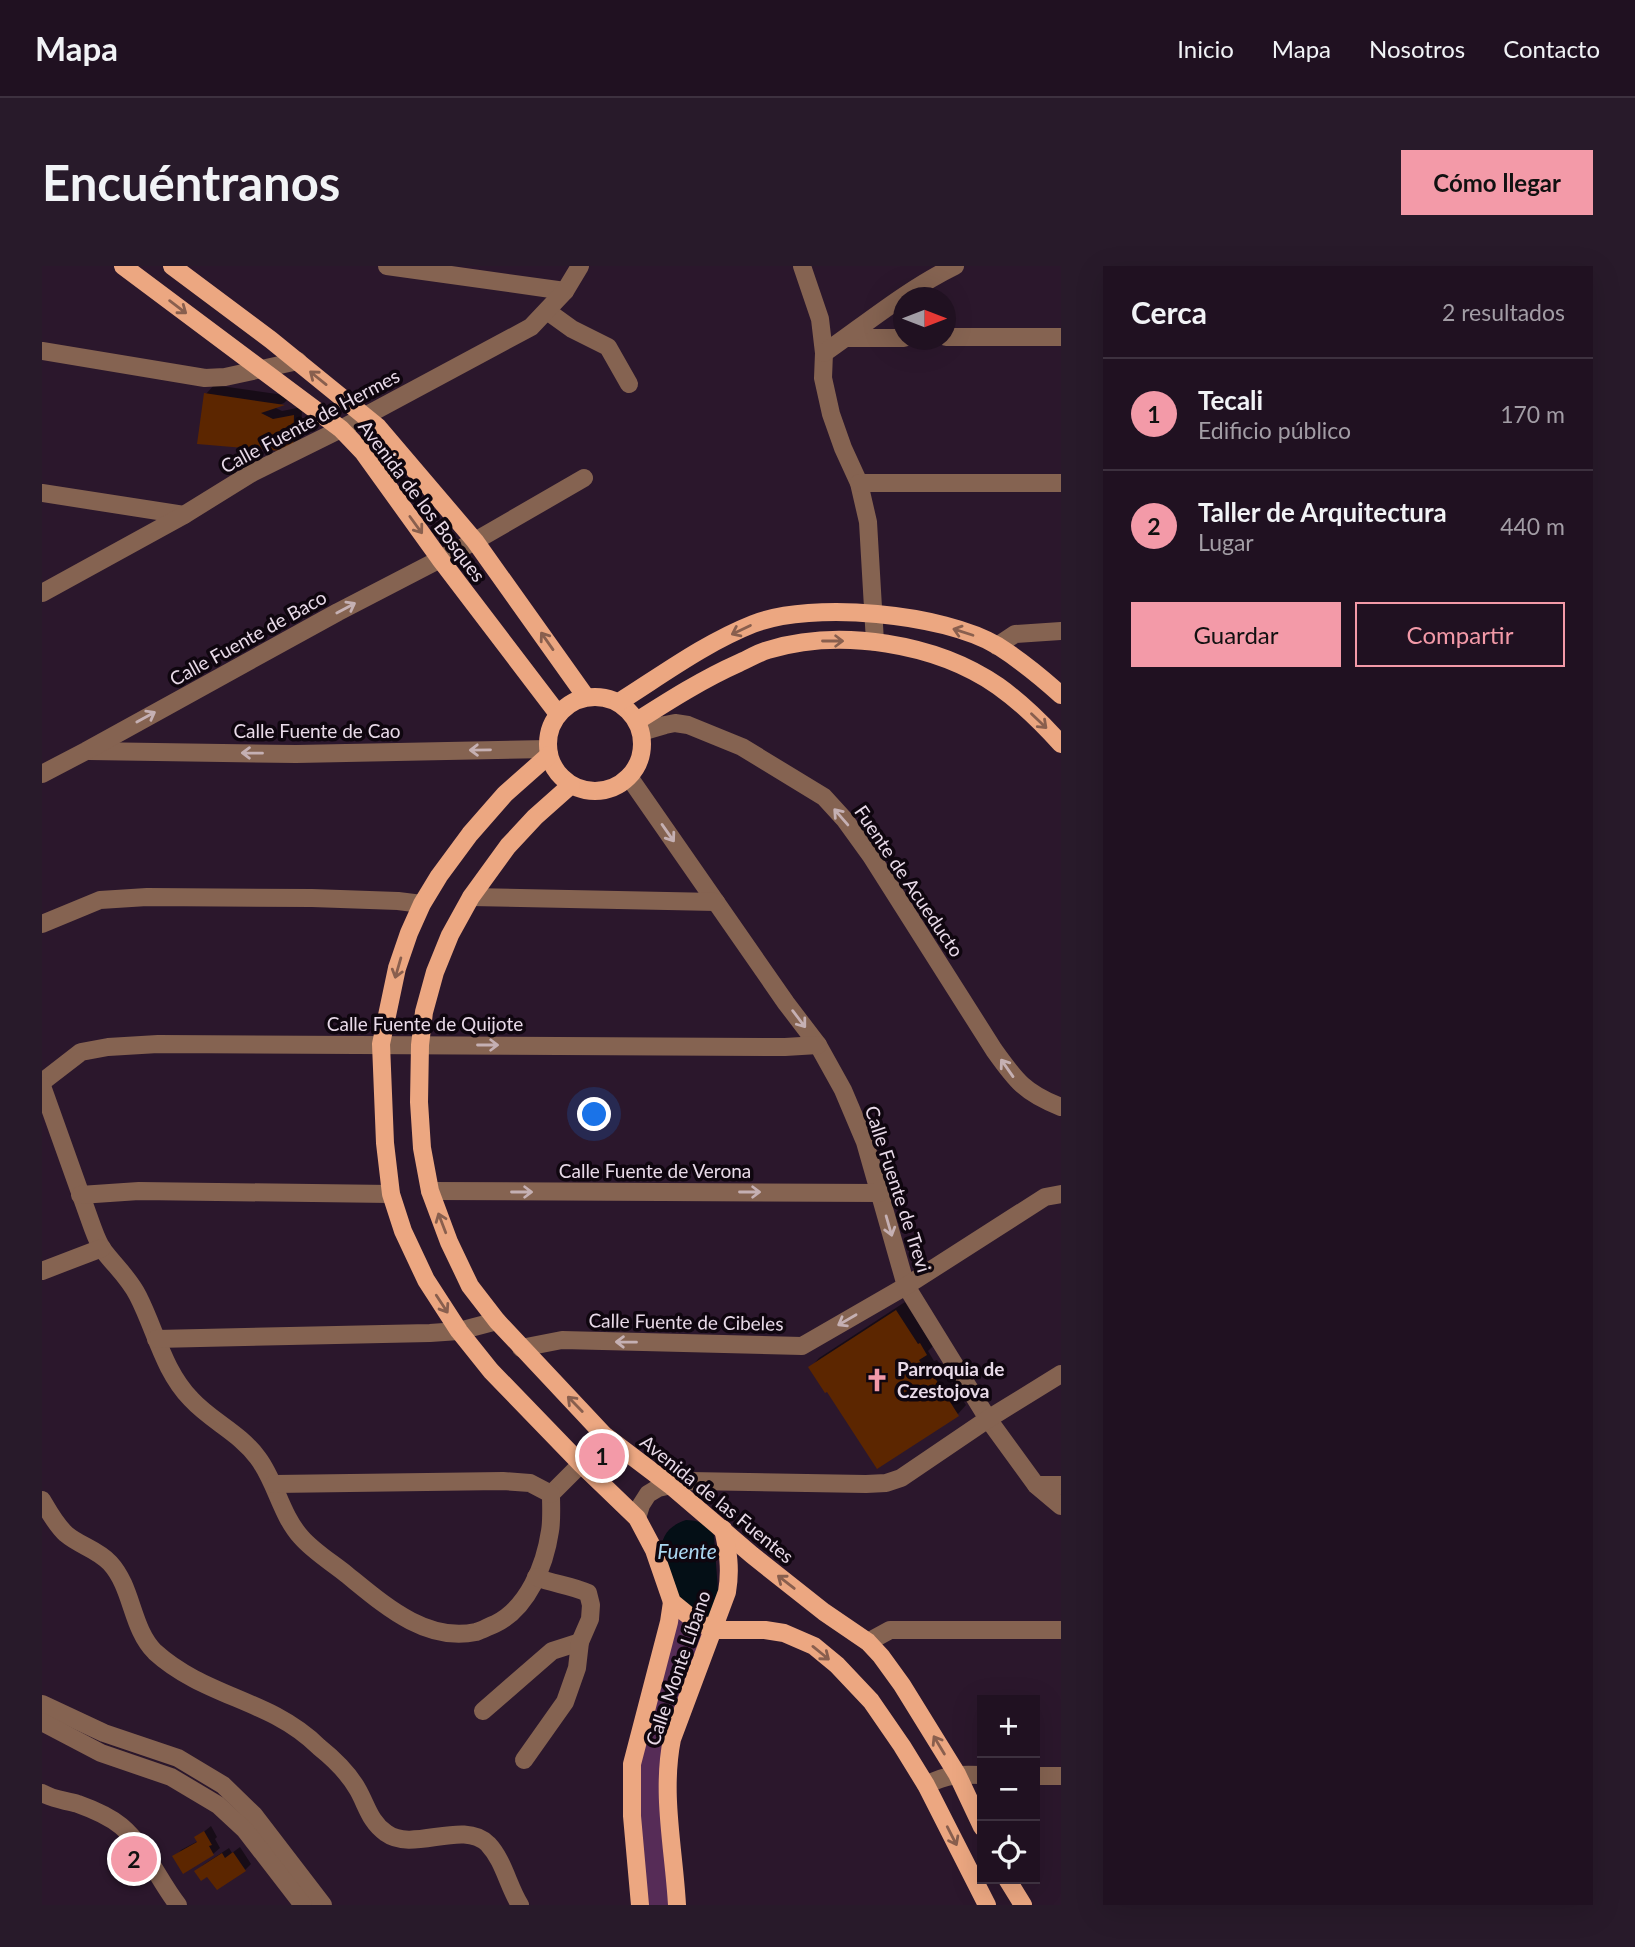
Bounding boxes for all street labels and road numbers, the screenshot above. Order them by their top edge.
street label: Calle Fuente de Hermes [216,364,403,478]
street label: Avenida de los Bosques [354,415,491,586]
street label: Calle Fuente de Baco [165,585,330,690]
street label: Calle Fuente de Cao [233,719,401,742]
street label: Fuente de Acueducto [850,801,969,961]
street label: Calle Fuente de Quijote [327,1012,523,1035]
street label: Calle Fuente de Trevi [861,1103,936,1275]
street label: Calle Fuente de Verona [559,1159,751,1182]
street label: Calle Fuente de Cibeles [588,1308,784,1335]
street label: Avenida de las Fuentes [636,1430,798,1568]
street label: Calle Monte Líbano [640,1587,715,1748]

